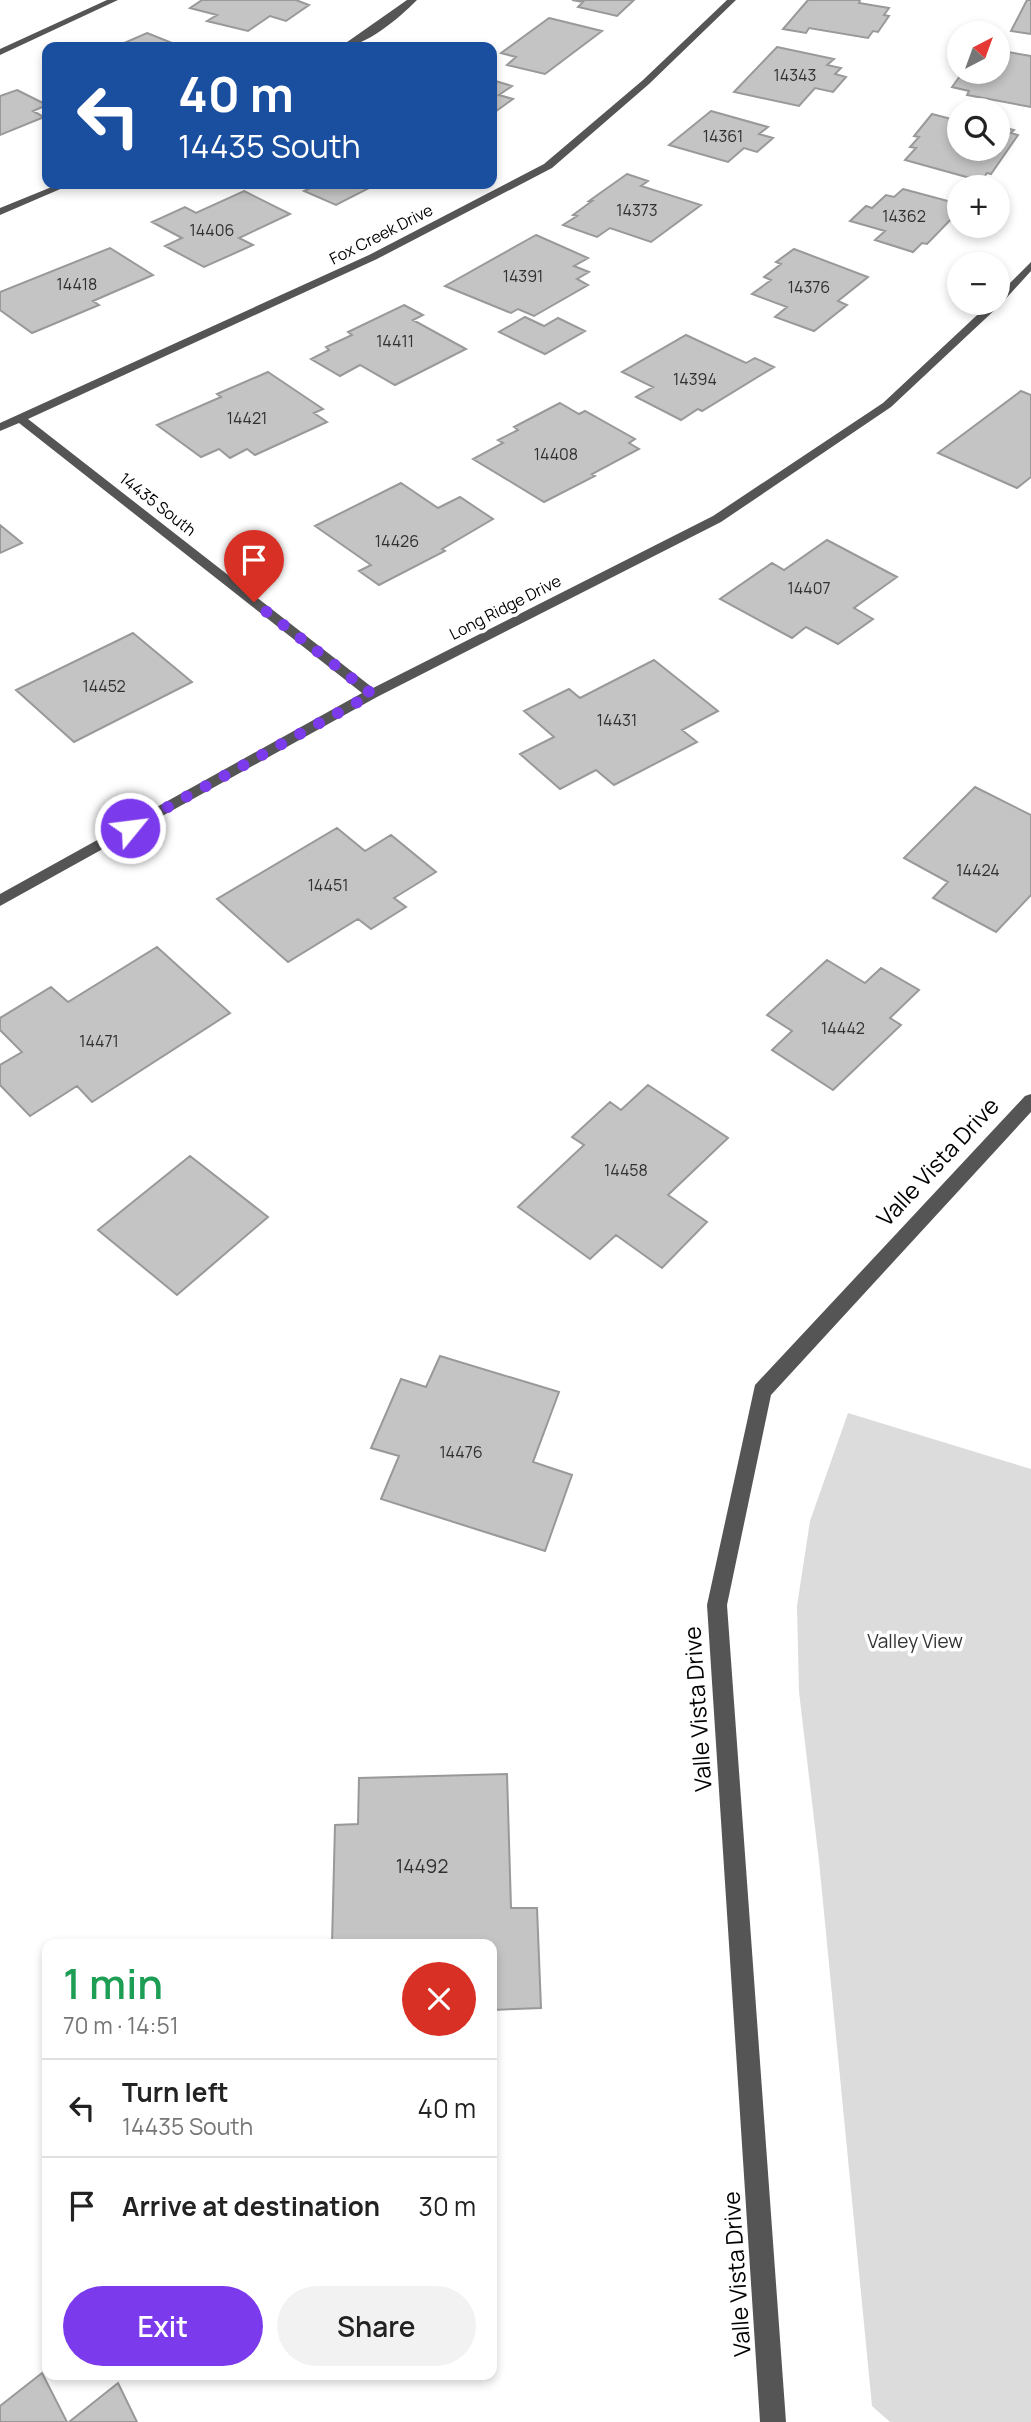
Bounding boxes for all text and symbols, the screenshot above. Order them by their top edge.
north arrow [947,21,1010,84]
map controls [947,21,1010,315]
text: 40 m [178,60,294,127]
house number: 14343 [774,64,816,86]
icon: left [63,70,154,161]
button: search [947,98,1010,161]
text: 14435 South [178,124,361,168]
house number: 14361 [703,125,743,147]
button: + [947,175,1010,238]
street label: Fox Creek Drive [326,199,436,269]
house number: 14373 [616,199,658,221]
house number: 14362 [882,205,926,227]
house number: 14406 [190,219,234,241]
button: − [947,252,1010,315]
house number: 14391 [503,265,543,287]
house number: 14418 [57,273,97,295]
house number: 14376 [788,276,830,298]
house number: 14411 [376,330,414,352]
house number: 14394 [673,368,717,390]
house number: 14421 [227,407,267,429]
house number: 14408 [534,443,578,465]
street label: 14435 South [115,467,201,541]
pin [224,530,284,602]
house number: 14426 [375,530,419,552]
icon: arrive [235,541,273,579]
street label: Long Ridge Drive [445,569,565,645]
house number: 14407 [787,577,831,599]
house number: 14452 [82,675,126,697]
house number: 14431 [597,709,637,731]
position arrow [93,791,167,865]
house number: 14424 [956,859,1000,881]
house number: 14451 [308,874,348,896]
house number: 14442 [821,1017,865,1039]
house number: 14471 [79,1030,119,1052]
street label: Valle Vista Drive [869,1090,1005,1233]
house number: 14458 [604,1159,648,1181]
house number: 14476 [439,1441,483,1463]
street label: Valle Vista Drive [675,1625,719,1793]
park label: Valley View [867,1628,963,1654]
house number: 14492 [396,1853,448,1879]
text: 1 min [63,1954,163,2012]
button: close [402,1962,476,2036]
text: 70 m · 14:51 [63,2009,179,2041]
text: Turn left [122,2074,229,2110]
icon: left [63,2089,101,2127]
text: 40 m [418,2090,476,2126]
text: 14435 South [122,2110,253,2142]
icon: arrive [63,2187,101,2225]
text: Arrive at destination [122,2188,380,2224]
text: 30 m [419,2188,476,2224]
street label: Valle Vista Drive [714,2190,758,2358]
button: Exit [63,2286,263,2366]
button: Share [277,2286,476,2366]

